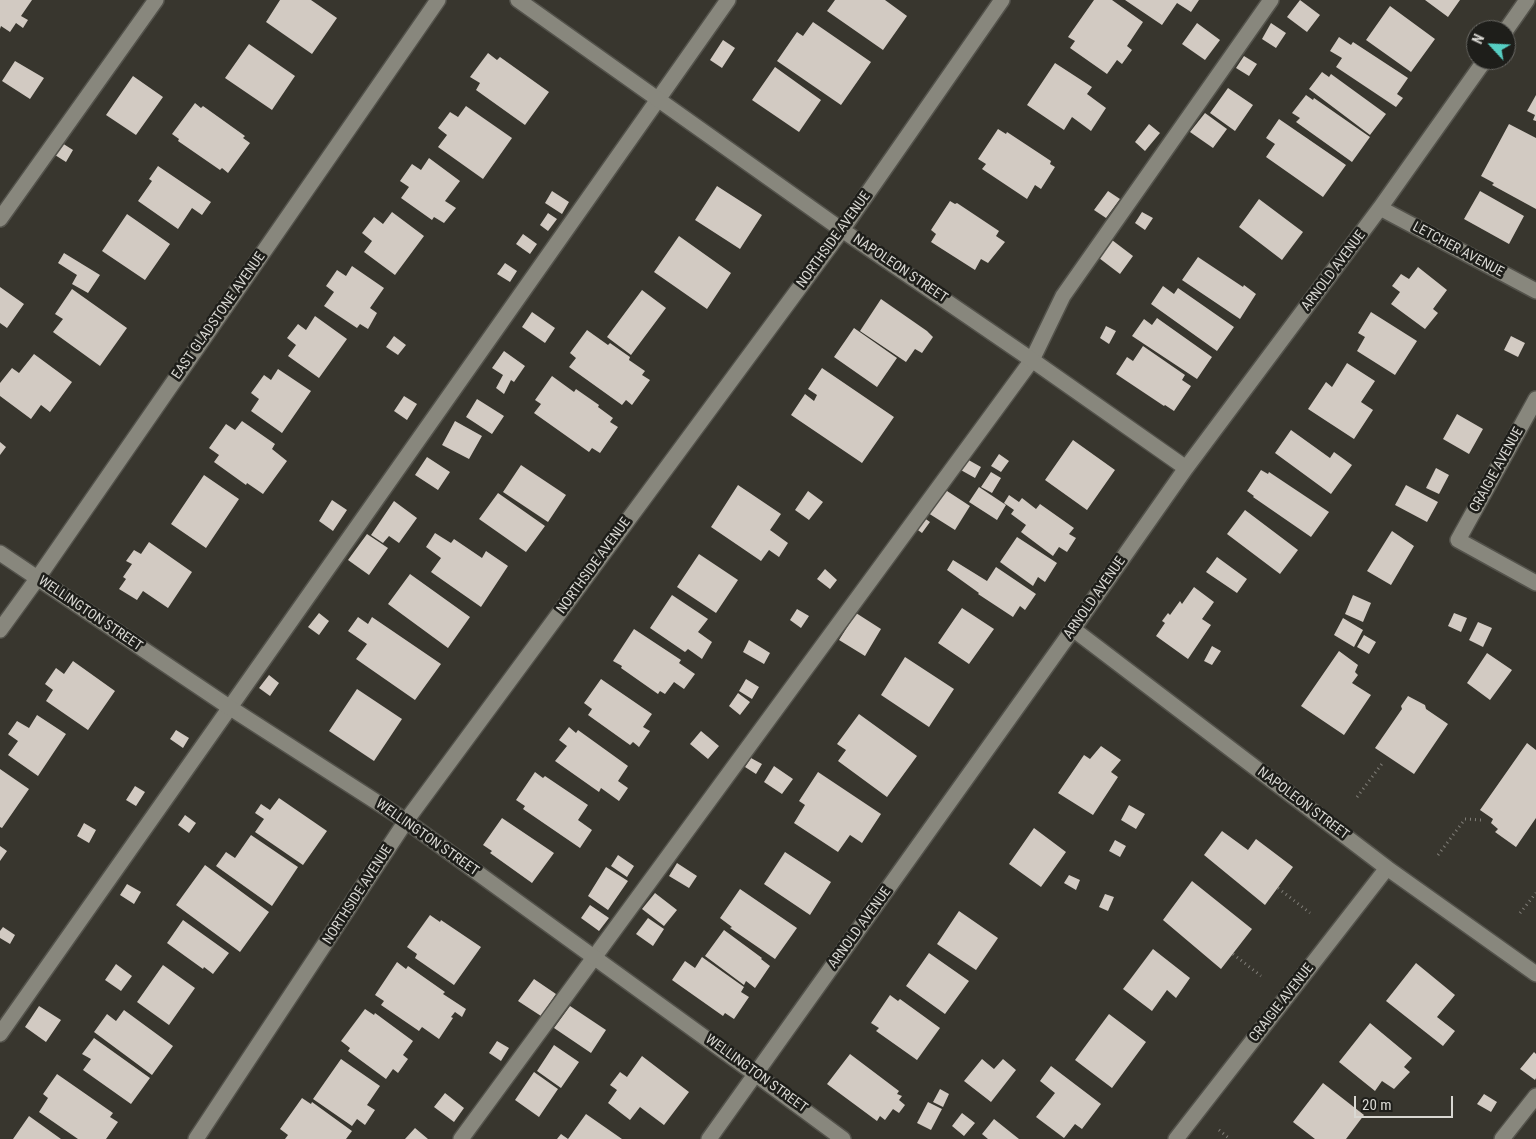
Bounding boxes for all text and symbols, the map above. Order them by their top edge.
north arrow [1466,20,1516,70]
text: N [1469,32,1487,46]
street label: NORTHSIDE AVENUE [794,189,874,291]
street label: LETCHER AVENUE [1410,219,1506,281]
street label: ARNOLD AVENUE [1298,228,1370,314]
street label: NAPOLEON STREET [850,231,950,307]
street label: EAST GLADSTONE AVENUE [169,249,269,383]
street label: CRAIGIE AVENUE [1467,425,1527,515]
street label: NORTHSIDE AVENUE [554,515,634,617]
street label: ARNOLD AVENUE [1061,554,1129,642]
street label: WELLINGTON STREET [35,573,145,655]
street label: NAPOLEON STREET [1254,764,1352,844]
street label: WELLINGTON STREET [372,796,482,880]
street label: NORTHSIDE AVENUE [320,842,396,948]
street label: ARNOLD AVENUE [825,884,895,972]
street label: CRAIGIE AVENUE [1246,961,1318,1045]
street label: WELLINGTON STREET [702,1031,810,1117]
scale bar [1356,1086,1455,1118]
text: 20 m [1362,1096,1392,1114]

